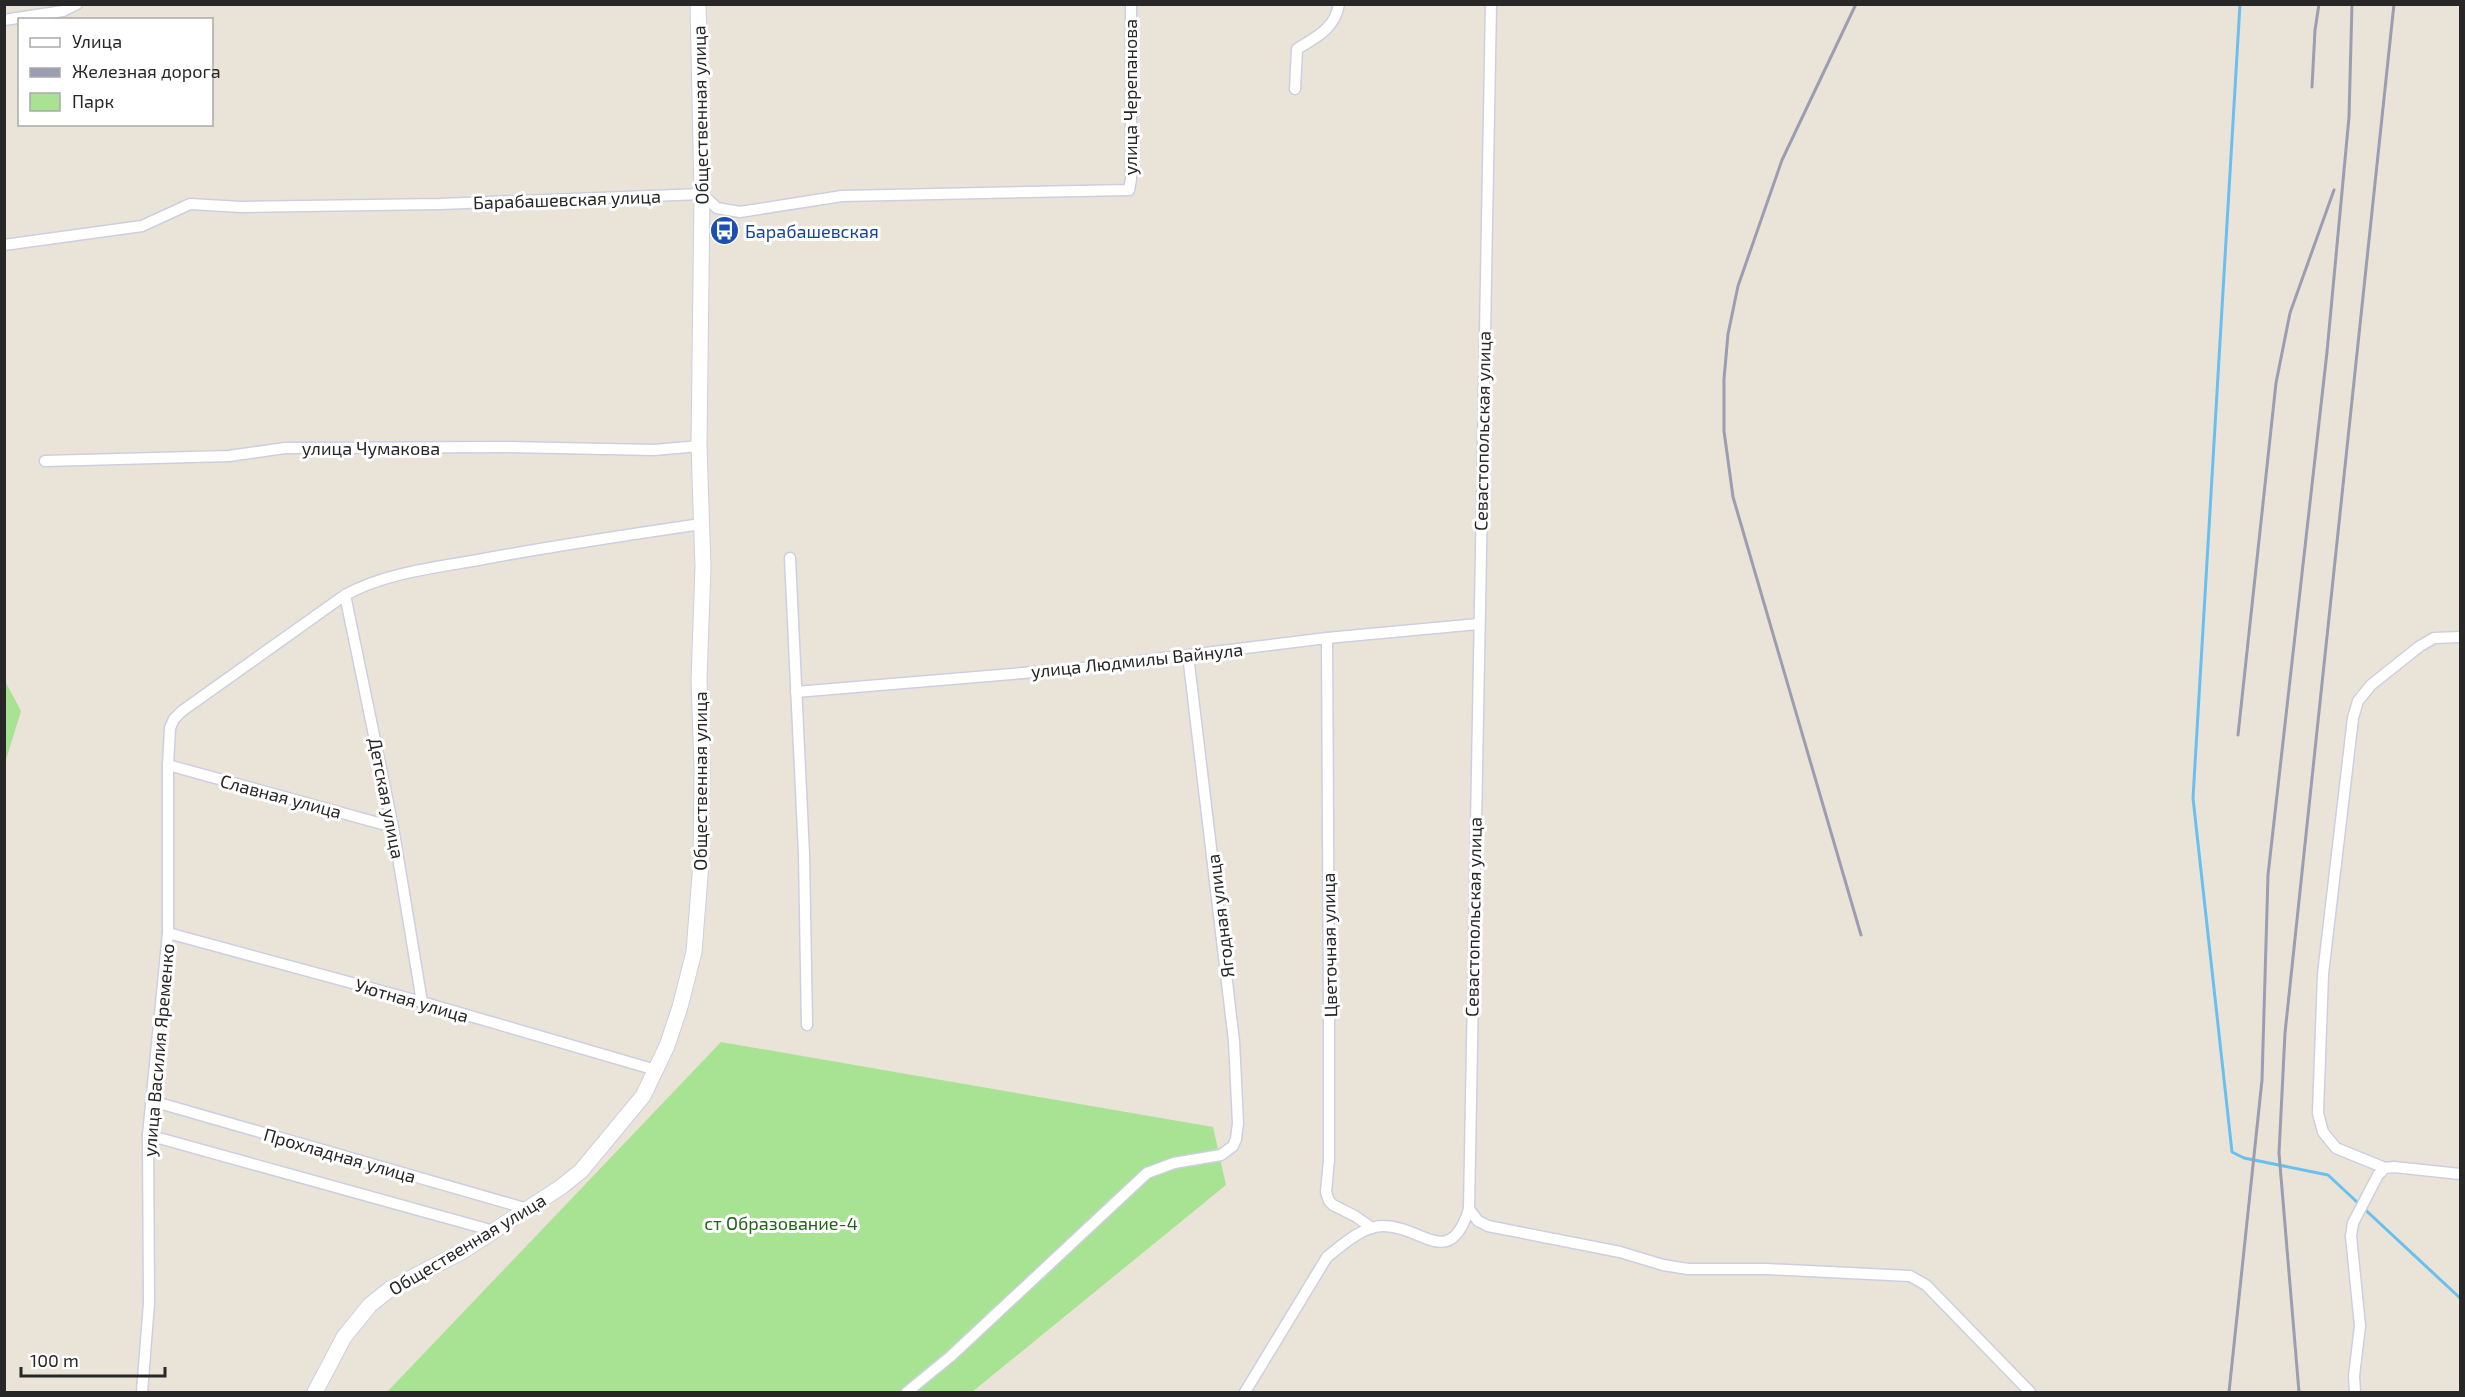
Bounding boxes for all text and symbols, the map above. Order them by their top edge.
legend [18,18,213,126]
street label: улица Черепанова [1119,19,1141,175]
street label: Общественная улица [687,25,713,205]
text: Улица [72,30,122,52]
text: Железная дорога [72,60,221,82]
text: Парк [72,90,114,112]
street label: Барабашевская улица [473,185,661,213]
bus stop icon: Барабашевская [708,215,740,247]
place label: Барабашевская [745,220,879,242]
street label: Севастопольская улица [1469,331,1495,531]
street label: улица Чумакова [302,437,440,459]
street label: улица Людмилы Вайнула [1030,638,1244,682]
street label: Общественная улица [689,691,711,871]
street label: Детская улица [364,736,410,860]
street label: Славная улица [218,769,344,823]
street label: Севастопольская улица [1460,817,1486,1017]
street label: Ягодная улица [1202,853,1238,979]
street label: Цветочная улица [1317,872,1341,1018]
street label: улица Василия Яременко [138,942,178,1158]
street label: Уютная улица [353,973,471,1027]
street label: Прохладная улица [261,1123,419,1187]
street label: Общественная улица [385,1188,549,1300]
park label: ст Образование-4 [704,1212,858,1234]
scale bar [21,1340,165,1378]
text: 100 m [30,1349,79,1371]

